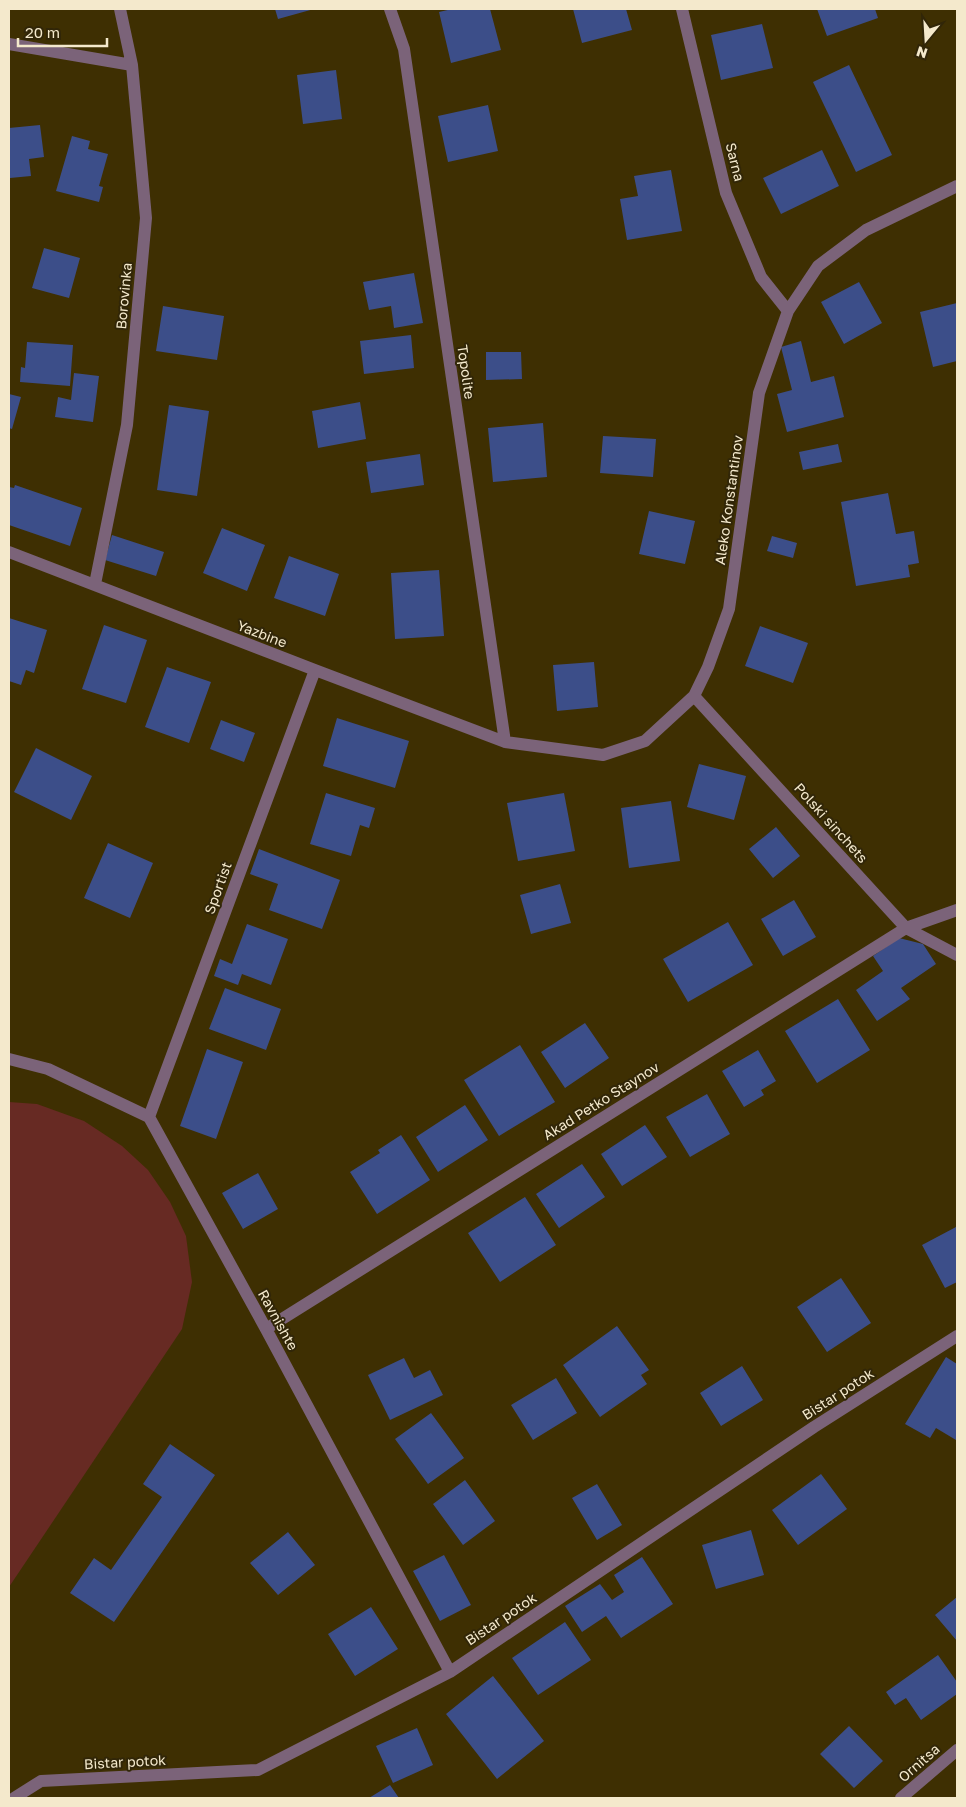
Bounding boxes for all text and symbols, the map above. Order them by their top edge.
scale bar [18,15,106,47]
north arrow [901,15,951,65]
text: 20 m [25,23,60,41]
text: N [914,43,930,63]
street label: Sarna [723,141,748,183]
street label: Borovinka [112,262,135,330]
street label: Topolite [454,344,479,400]
street label: Aleko Konstantinov [711,434,746,566]
street label: Yazbine [235,616,289,651]
street label: Polski sinchets [791,779,872,866]
street label: Sportist [200,860,235,916]
street label: Akad Petko Staynov [540,1058,662,1143]
street label: Ravnishte [255,1286,302,1353]
street label: Bistar potok [799,1364,877,1423]
street label: Bistar potok [462,1589,540,1649]
street label: Ornitsa [895,1740,943,1785]
street label: Bistar potok [84,1751,166,1772]

